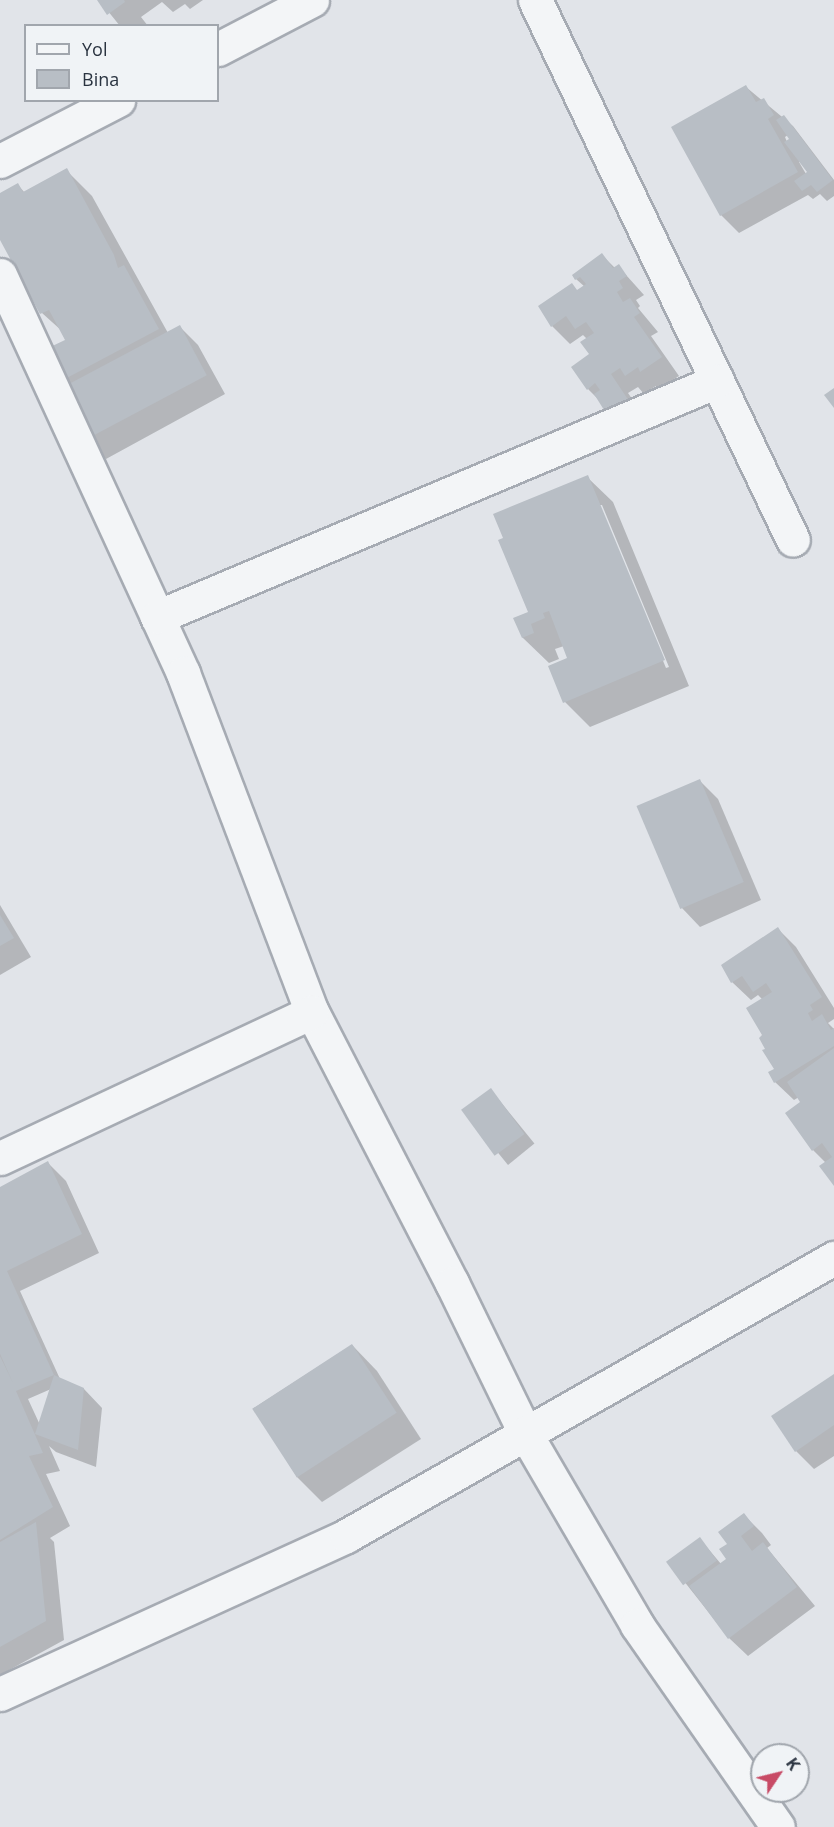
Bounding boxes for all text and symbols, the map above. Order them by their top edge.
legend [24,24,219,102]
text: Yol [82,37,107,61]
text: Bina [82,67,119,91]
north arrow [750,1743,810,1803]
text: K [781,1753,805,1774]

